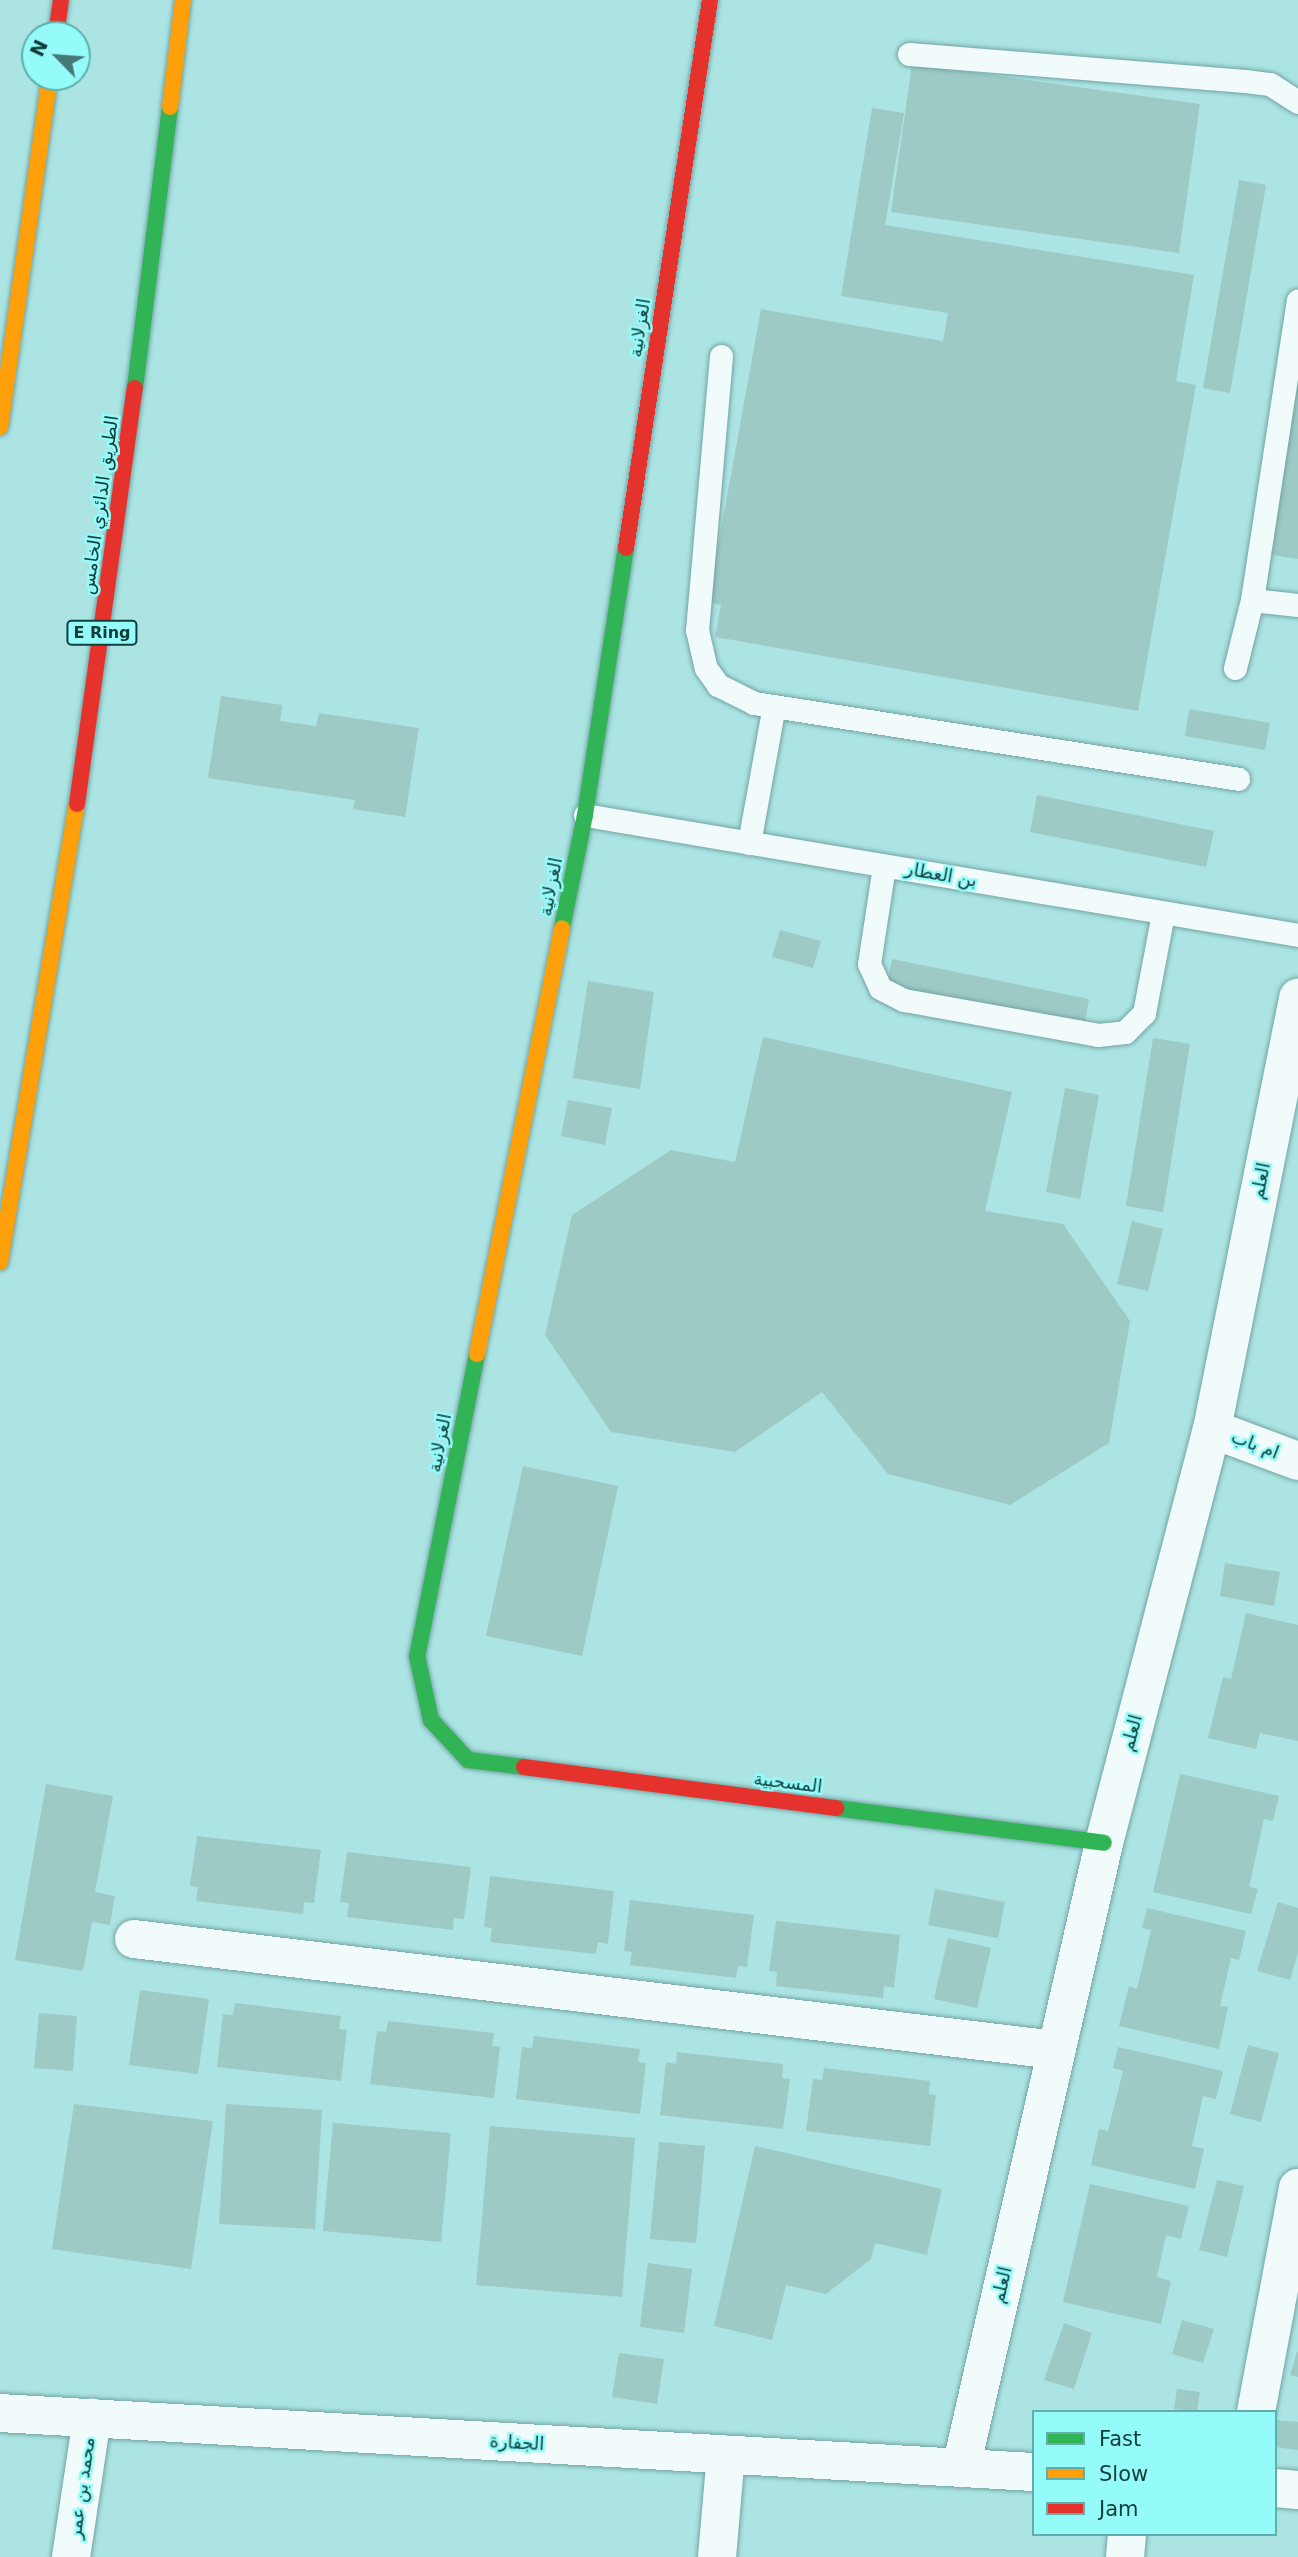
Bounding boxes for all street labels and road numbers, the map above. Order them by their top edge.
street label: الغزلانية [625,297,655,359]
street label: الطريق الدائري الخامس [77,414,123,596]
road number: E Ring [65,620,139,646]
street label: الغزلانية [535,856,567,918]
street label: بن العطار [903,858,979,892]
street label: العلم [1247,1161,1275,1201]
street label: الغزلانية [424,1412,456,1474]
street label: ام باب [1228,1426,1282,1464]
street label: العلم [1117,1712,1147,1754]
street label: المسحبية [752,1768,824,1798]
street label: العلم [987,2264,1017,2306]
street label: الجفارة [489,2431,545,2455]
street label: محمد بن عمر [64,2436,100,2540]

